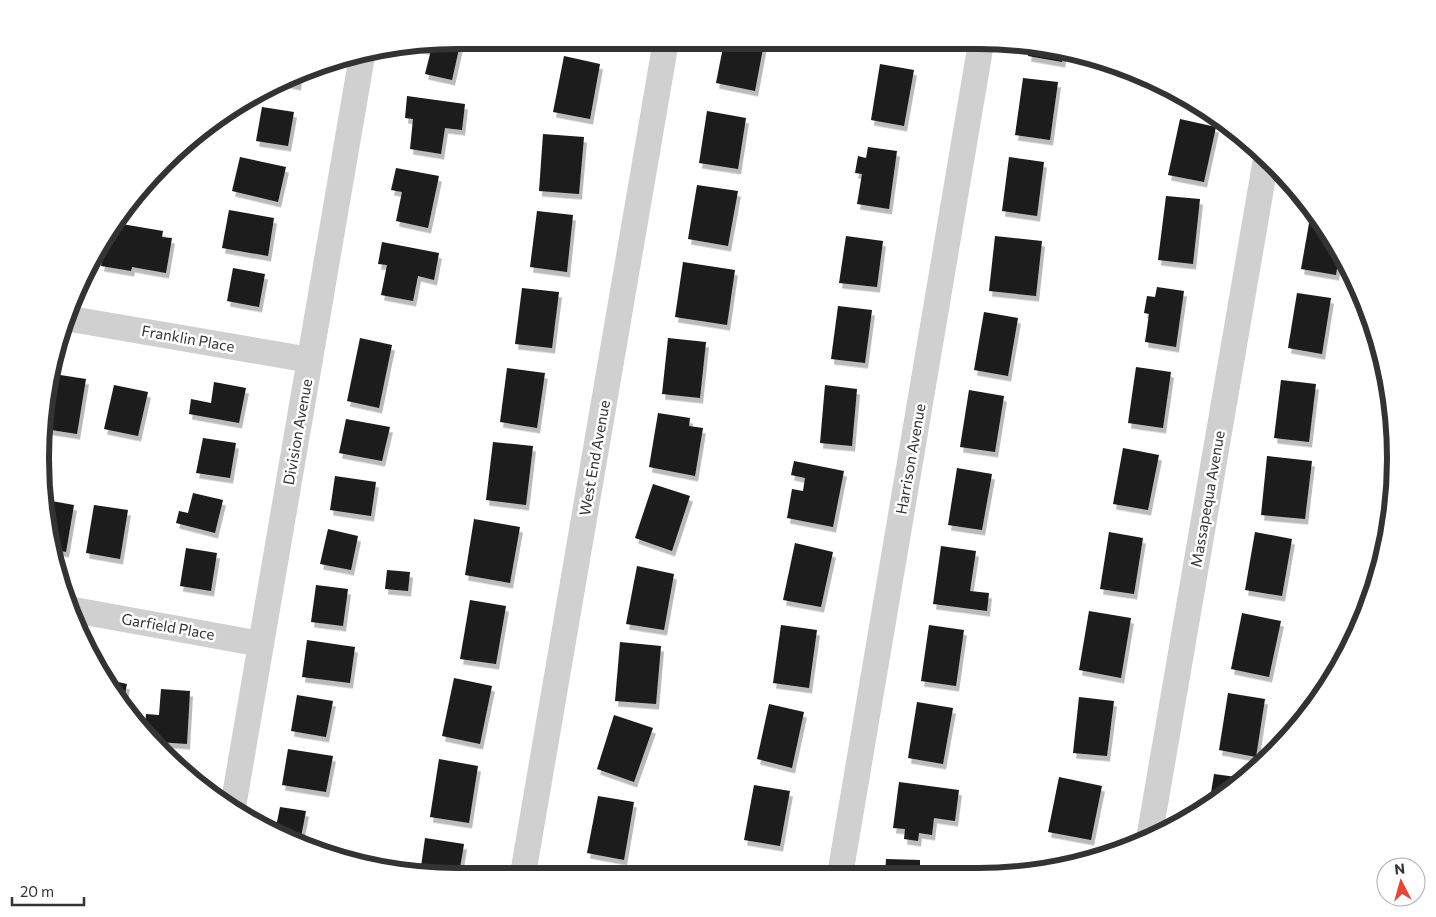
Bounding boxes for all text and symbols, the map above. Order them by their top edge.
street label: Franklin Place [140,321,236,355]
street label: Division Avenue [279,377,315,486]
street label: West End Avenue [575,399,613,517]
street label: Harrison Avenue [891,402,929,516]
street label: Massapequa Avenue [1186,429,1228,568]
street label: Garfield Place [120,609,216,643]
north arrow [1376,857,1426,907]
text: N [1393,860,1406,878]
scale bar [12,874,85,906]
text: 20 m [20,882,54,900]

